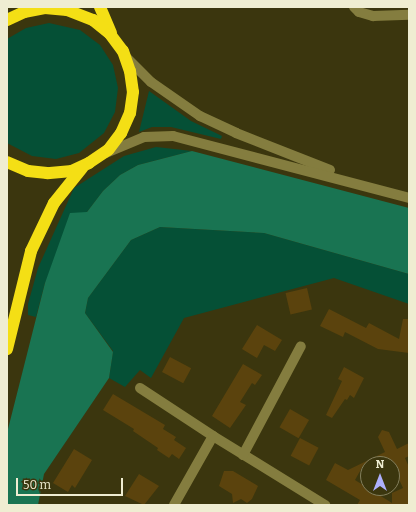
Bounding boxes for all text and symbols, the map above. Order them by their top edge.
north arrow [360,456,400,496]
text: N [376,458,384,471]
scale bar [18,470,125,496]
text: 50 m [23,478,51,492]

